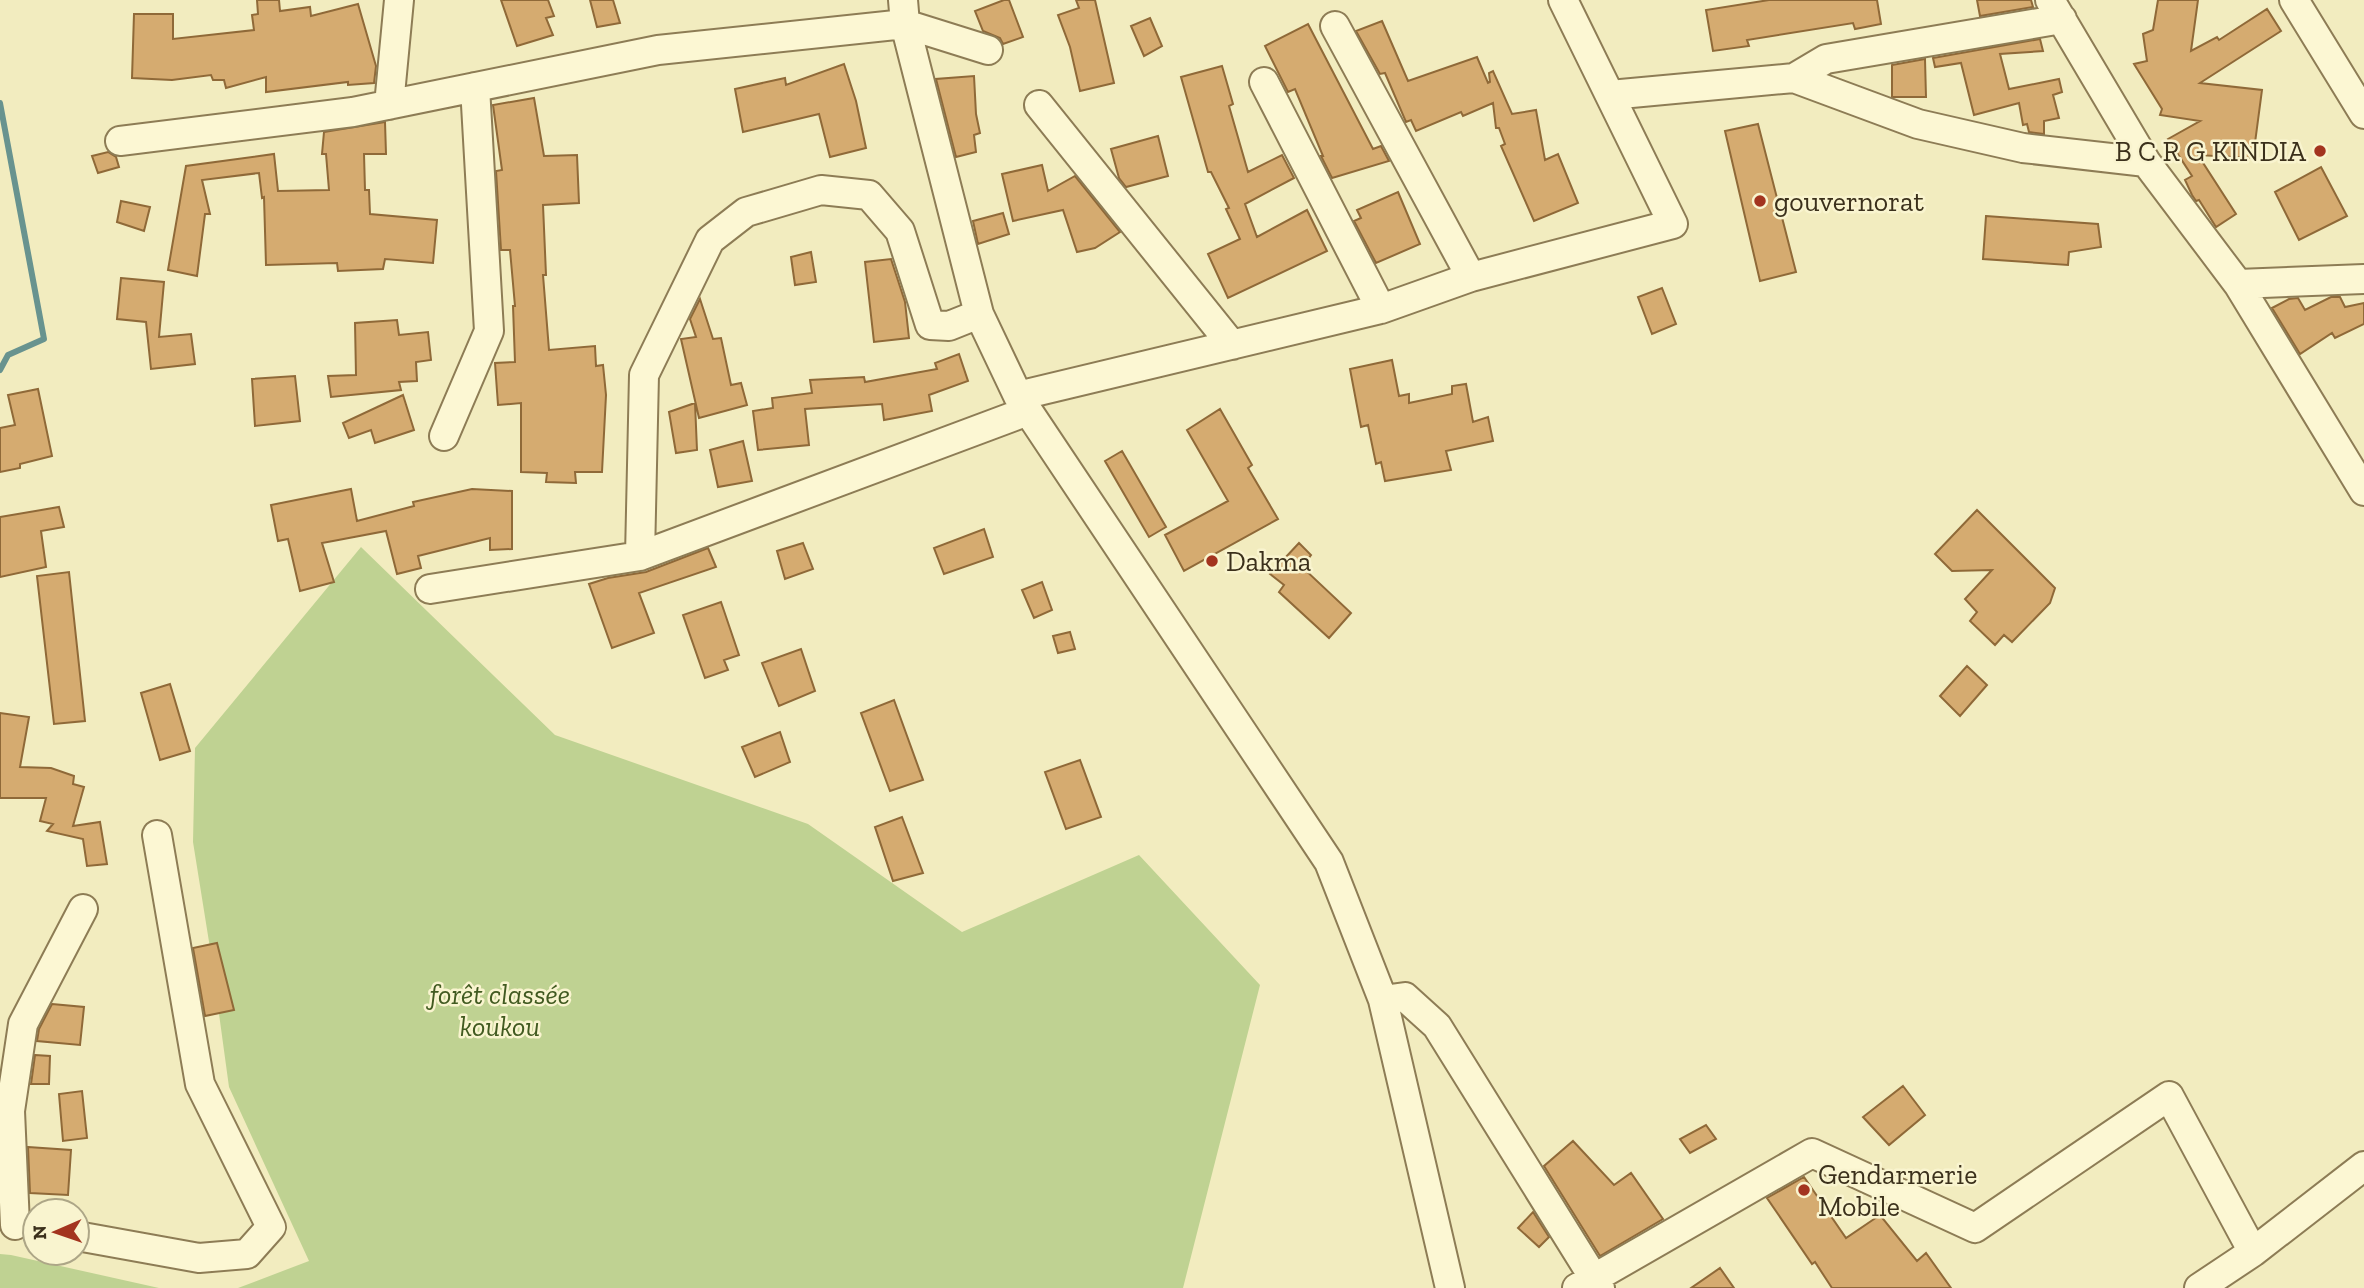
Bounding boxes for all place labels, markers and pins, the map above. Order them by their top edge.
place label: B C R G KINDIA [2115,135,2307,168]
marker: B C R G KINDIA [2312,143,2328,159]
place label: gouvernorat [1774,185,1924,218]
marker: gouvernorat [1752,193,1768,209]
place label: Dakma [1226,545,1312,578]
marker: Dakma [1204,553,1220,569]
place label: Gendarmerie Mobile [1818,1158,1977,1223]
marker: Gendarmerie Mobile [1796,1182,1812,1198]

